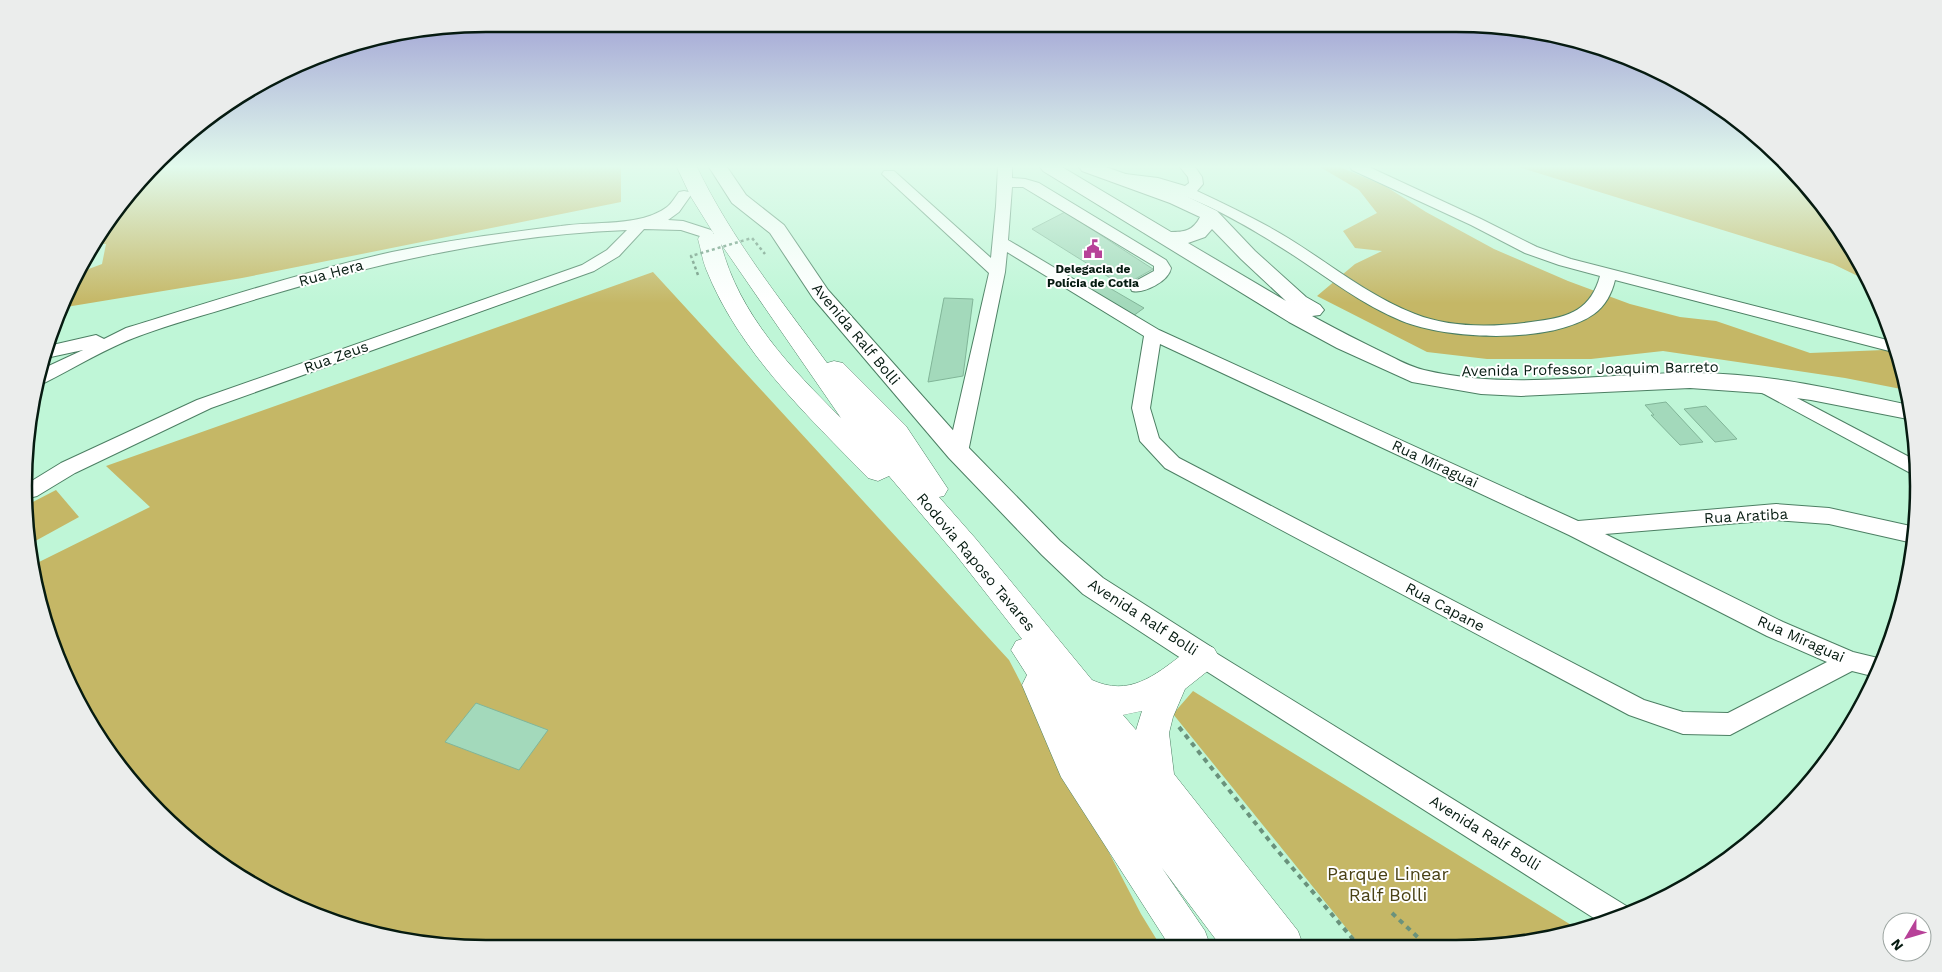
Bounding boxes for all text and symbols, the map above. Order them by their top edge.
public building icon: Delegacia de Polícia de Cotia [1082,238,1104,260]
street label: Rua Hera [297,256,366,290]
place label: Delegacia de Polícia de Cotia [1047,262,1139,290]
street label: Avenida Ralf Bolli [808,279,904,389]
street label: Rua Zeus [301,337,371,377]
street label: Avenida Professor Joaquim Barreto [1461,358,1719,380]
street label: Rua Miraguai [1389,436,1481,492]
street label: Rodovia Raposo Tavares [913,489,1039,635]
street label: Rua Aratiba [1704,505,1789,527]
street label: Avenida Ralf Bolli [1085,575,1201,659]
street label: Rua Capane [1402,579,1488,635]
street label: Rua Miraguai [1755,612,1847,666]
street label: Avenida Ralf Bolli [1426,792,1544,874]
park label: Parque Linear Ralf Bolli [1327,863,1449,905]
north arrow [1882,912,1932,962]
text: N [1887,936,1906,954]

